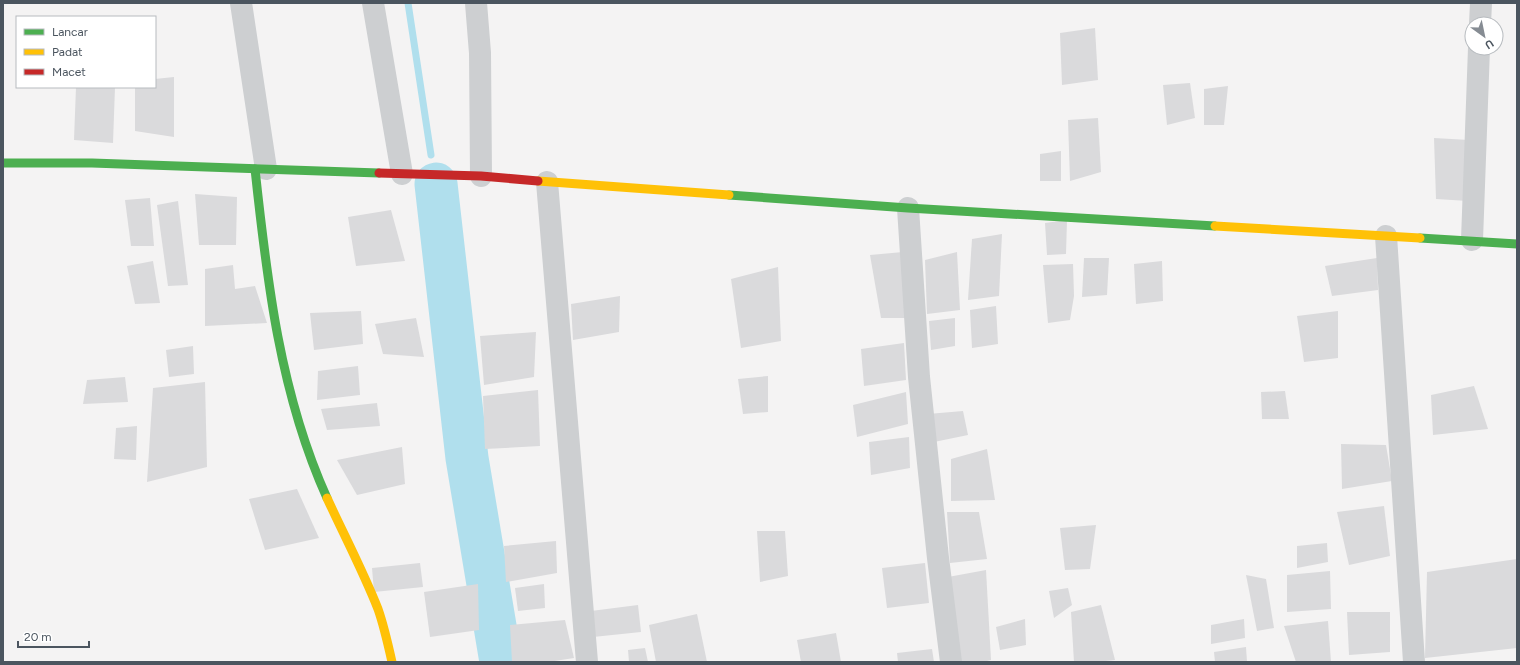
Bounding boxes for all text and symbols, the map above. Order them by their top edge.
legend [16,16,156,88]
north arrow [1464,16,1504,56]
text: Lancar [52,25,88,39]
text: U [1482,36,1496,52]
text: Padat [52,45,83,59]
text: Macet [52,65,86,79]
scale bar [18,623,89,649]
text: 20 m [24,630,52,644]

